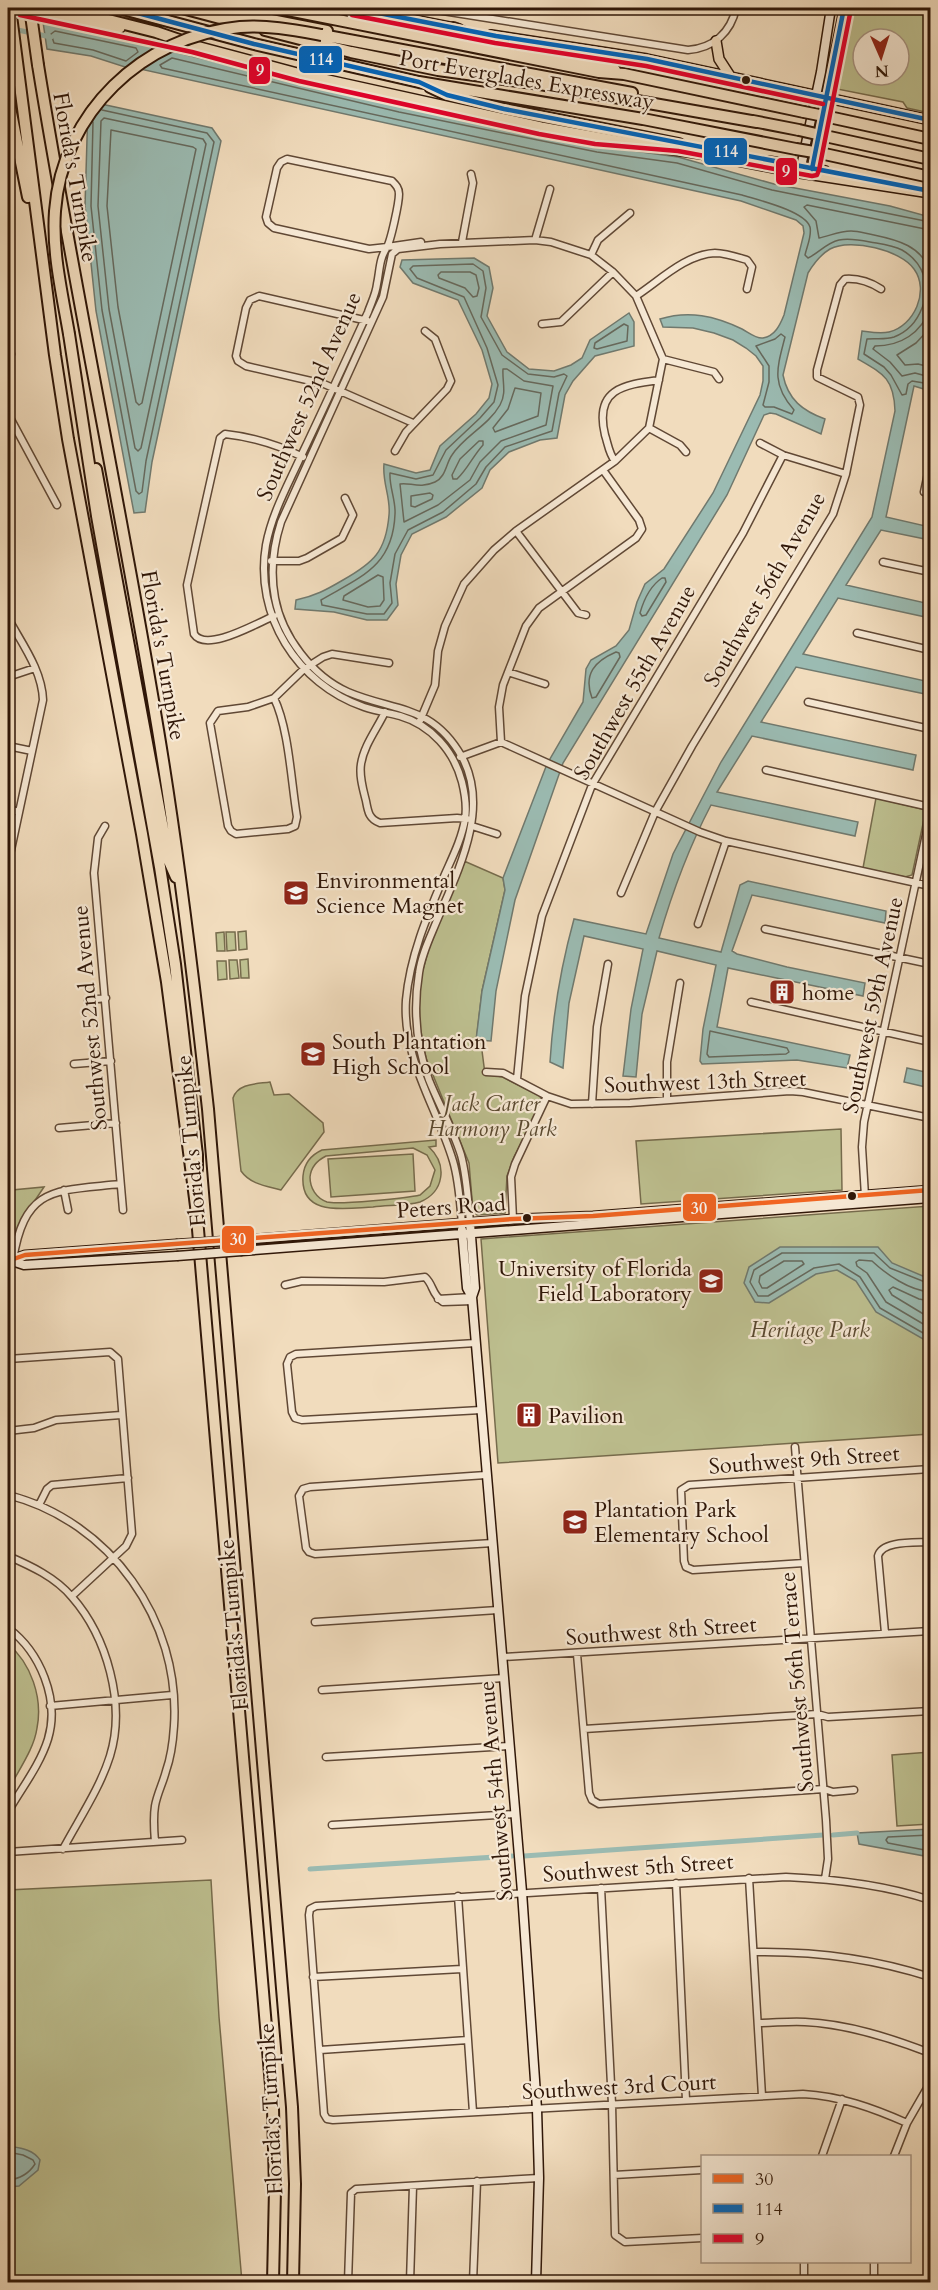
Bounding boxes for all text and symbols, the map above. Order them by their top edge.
north arrow [851,27,911,87]
street label: Port Everglades Expressway [397,43,657,117]
line badge: 114 [298,45,343,74]
text: 114 [309,49,333,71]
line badge: 9 [248,56,271,85]
text: 9 [256,60,264,82]
text: N [874,60,889,82]
unlabelled marker [740,74,752,86]
street label: Florida's Turnpike [45,90,105,265]
line badge: 114 [703,137,748,166]
text: 114 [714,141,738,163]
line badge: 9 [775,157,798,186]
text: 9 [782,161,790,183]
street label: Southwest 52nd Avenue [249,287,369,506]
street label: Southwest 56th Avenue [697,486,833,693]
street label: Florida's Turnpike [133,568,193,743]
street label: Southwest 55th Avenue [567,579,703,786]
place label: Environmental Science Magnet [316,866,464,921]
school or university icon: Environmental Science Magnet [281,878,311,908]
street label: Southwest 59th Avenue [835,894,911,1116]
street label: Southwest 52nd Avenue [65,904,115,1132]
building icon: home [767,977,797,1007]
place label: home [802,978,855,1008]
place label: South Plantation High School [332,1027,487,1082]
school or university icon: South Plantation High School [298,1039,328,1069]
street label: Florida's Turnpike [169,1054,213,1228]
street label: Southwest 13th Street [603,1063,807,1101]
park label: Jack Carter Harmony Park [427,1089,557,1144]
street label: Peters Road [395,1188,507,1226]
unlabelled marker [846,1190,858,1202]
line badge: 30 [682,1193,717,1222]
text: 30 [691,1198,707,1220]
unlabelled marker [521,1212,533,1224]
line badge: 30 [221,1225,255,1254]
text: 30 [230,1229,246,1251]
place label: University of Florida Field Laboratory [498,1254,692,1309]
school or university icon: University of Florida Field Laboratory [696,1266,726,1296]
park label: Heritage Park [750,1315,870,1345]
building icon: Pavilion [514,1400,544,1430]
place label: Pavilion [548,1401,625,1431]
street label: Southwest 9th Street [708,1438,900,1482]
place label: Plantation Park Elementary School [594,1495,769,1550]
school or university icon: Plantation Park Elementary School [560,1507,590,1537]
street label: Florida's Turnpike [212,1538,256,1712]
street label: Southwest 56th Terrace [772,1571,822,1793]
street label: Southwest 8th Street [565,1609,757,1653]
street label: Southwest 54th Avenue [471,1680,521,1902]
street label: Southwest 5th Street [542,1846,734,1890]
street label: Florida's Turnpike [252,2022,290,2196]
street label: Southwest 3rd Court [521,2067,717,2107]
legend [701,2155,911,2263]
text: 30 [755,2167,773,2192]
text: 114 [755,2197,783,2222]
text: 9 [755,2227,764,2252]

